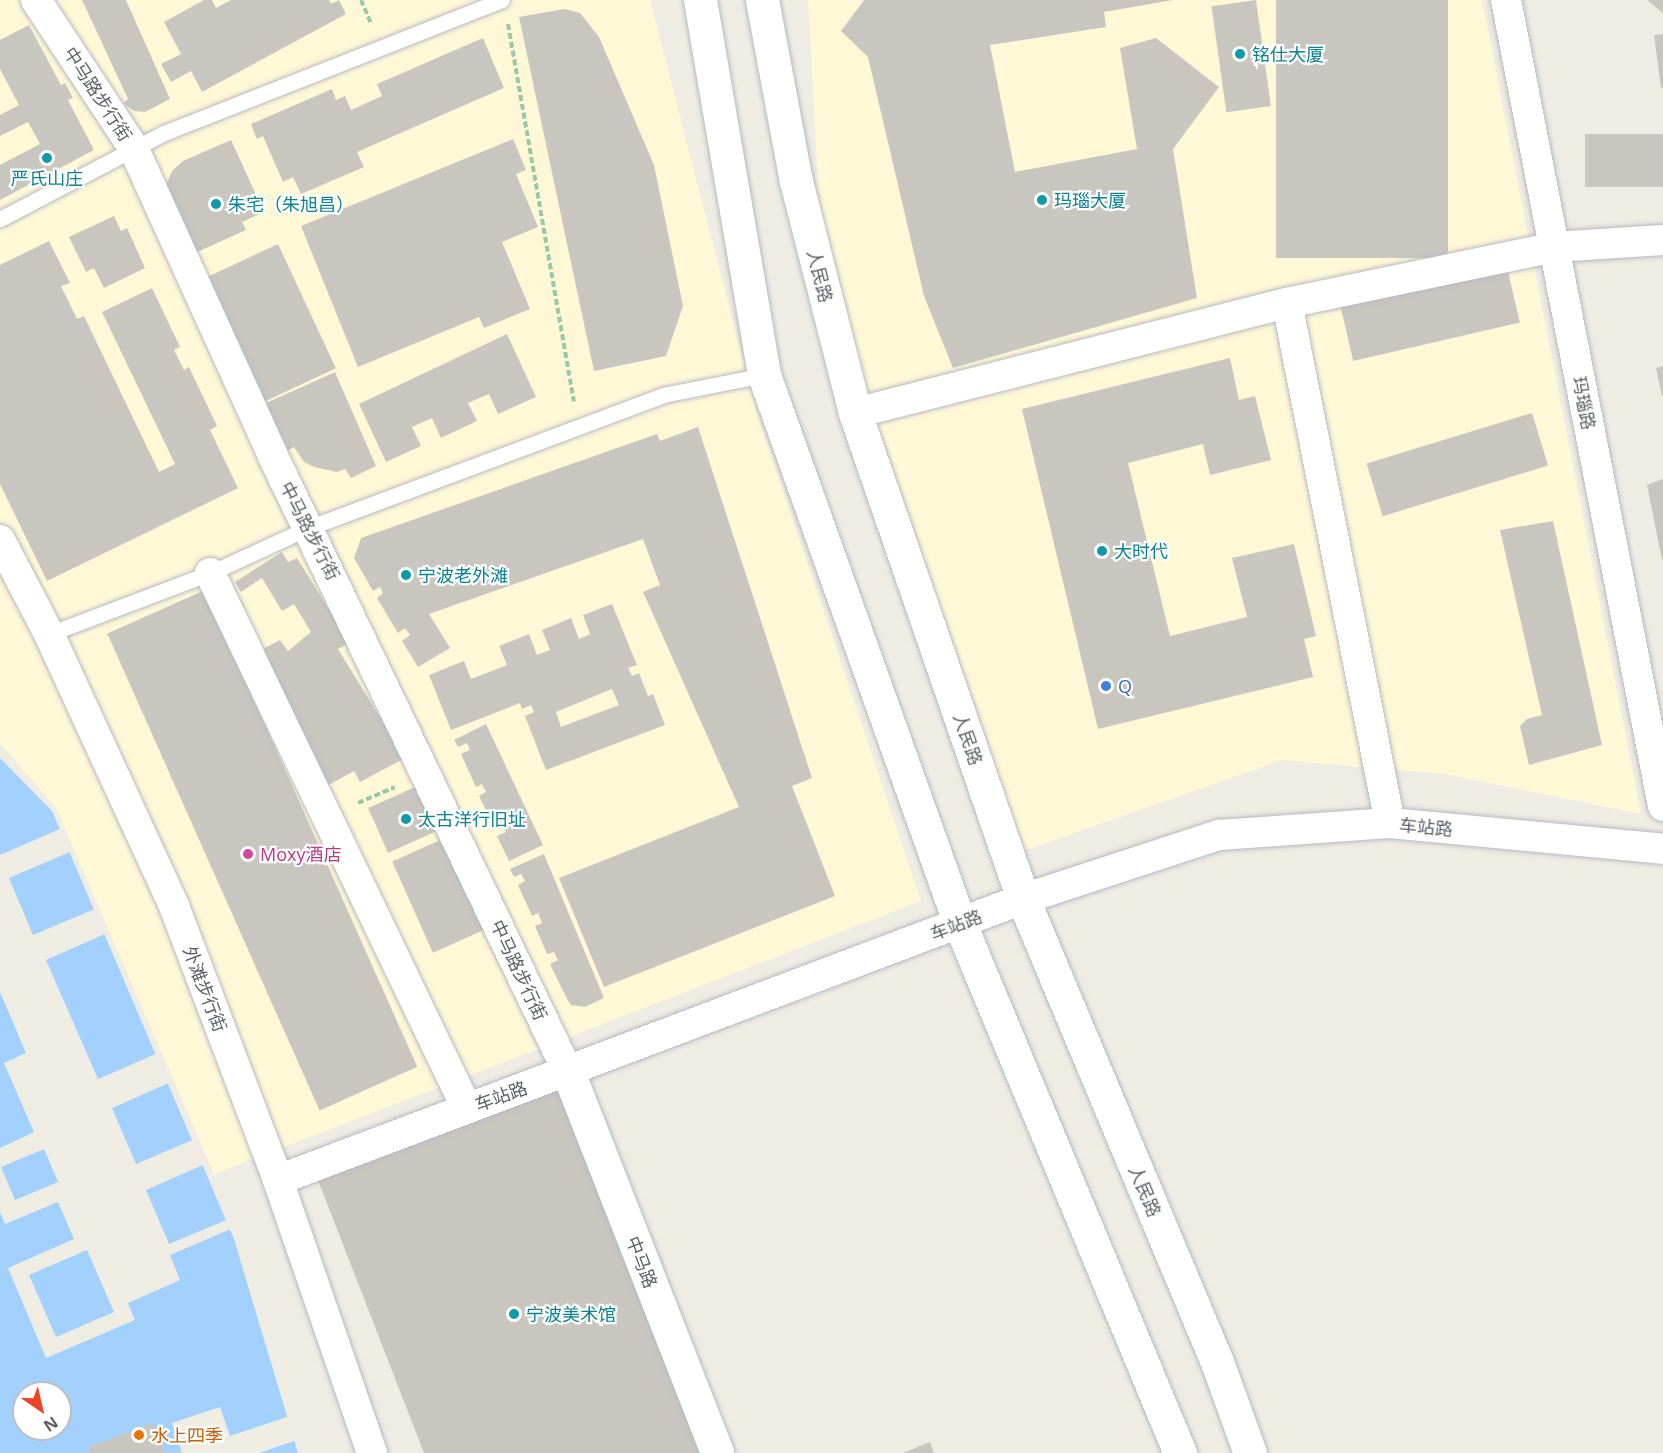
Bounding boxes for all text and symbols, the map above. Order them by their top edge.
street label: 中马路步行街 [60,43,136,145]
place label: 铭仕大厦 [1252,43,1324,65]
marker: 铭仕大厦 [1233,47,1247,61]
marker: 严氏山庄 [40,151,54,165]
place label: 严氏山庄 [11,167,83,189]
place label: 玛瑙大厦 [1054,189,1126,211]
place label: 朱宅（朱旭昌） [228,193,354,215]
marker: 玛瑙大厦 [1035,193,1049,207]
marker: 朱宅（朱旭昌） [209,197,223,211]
street label: 人民路 [803,247,837,305]
street label: 玛瑙路 [1568,374,1600,432]
street label: 中马路步行街 [276,478,344,584]
place label: 大时代 [1114,540,1168,562]
marker: 大时代 [1095,544,1109,558]
place label: 宁波老外滩 [418,564,508,586]
marker: 宁波老外滩 [399,568,413,582]
place label: Q [1118,675,1132,697]
marker: Q [1099,679,1113,693]
street label: 人民路 [949,710,987,768]
place label: 太古洋行旧址 [418,808,526,830]
marker: 太古洋行旧址 [399,812,413,826]
street label: 车站路 [1398,814,1454,840]
place label: Moxy酒店 [260,843,341,865]
marker: Moxy酒店 [241,847,255,861]
street label: 车站路 [927,905,985,945]
street label: 中马路步行街 [486,916,552,1024]
street label: 外滩步行街 [179,943,231,1035]
street label: 车站路 [472,1077,530,1115]
street label: 人民路 [1125,1162,1165,1220]
street label: 中马路 [622,1233,662,1291]
place label: 宁波美术馆 [526,1303,616,1325]
marker: 宁波美术馆 [507,1307,521,1321]
north arrow [12,1381,72,1441]
text: N [39,1412,62,1437]
place label: 水上四季 [151,1424,223,1446]
marker: 水上四季 [132,1428,146,1442]

